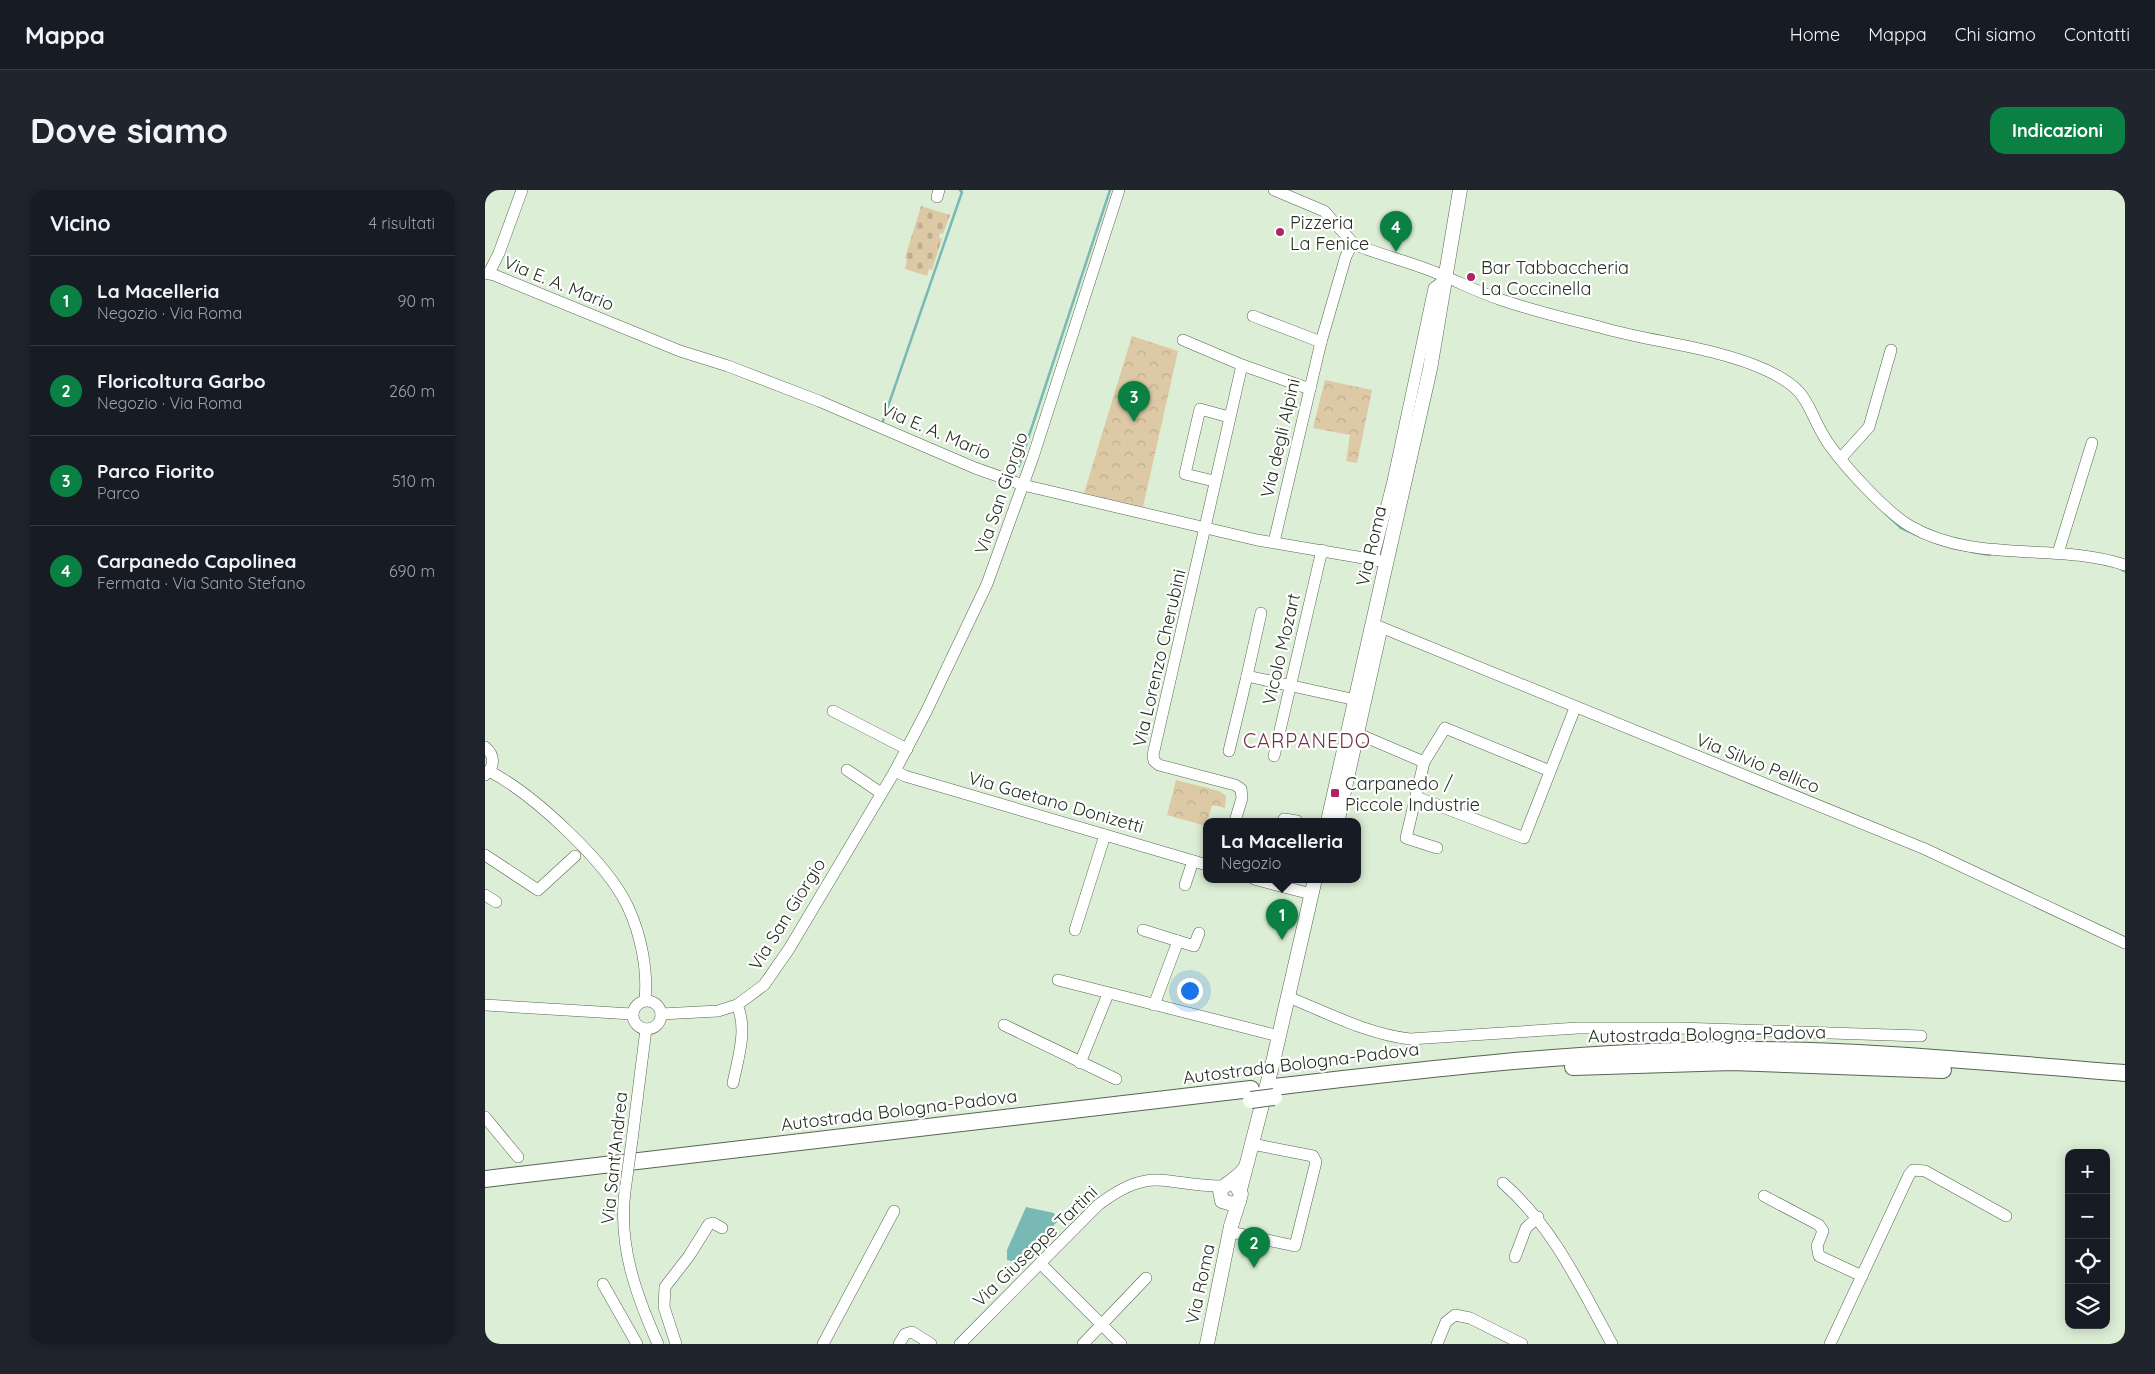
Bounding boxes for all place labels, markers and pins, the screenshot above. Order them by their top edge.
place label: Pizzeria La Fenice [1290,211,1369,255]
pin: 4 [1380,211,1412,252]
marker: Pizzeria La Fenice [1274,226,1286,238]
place label: Bar Tabbaccheria La Coccinella [1481,256,1629,300]
marker: Bar Tabbaccheria La Coccinella [1465,271,1477,283]
pin: 3 [1118,381,1150,422]
place label: Carpanedo / Piccole Industrie [1345,772,1480,816]
marker: Carpanedo / Piccole Industrie [1329,787,1341,799]
pin: 1 [1266,899,1298,940]
pin: 2 [1238,1227,1270,1268]

